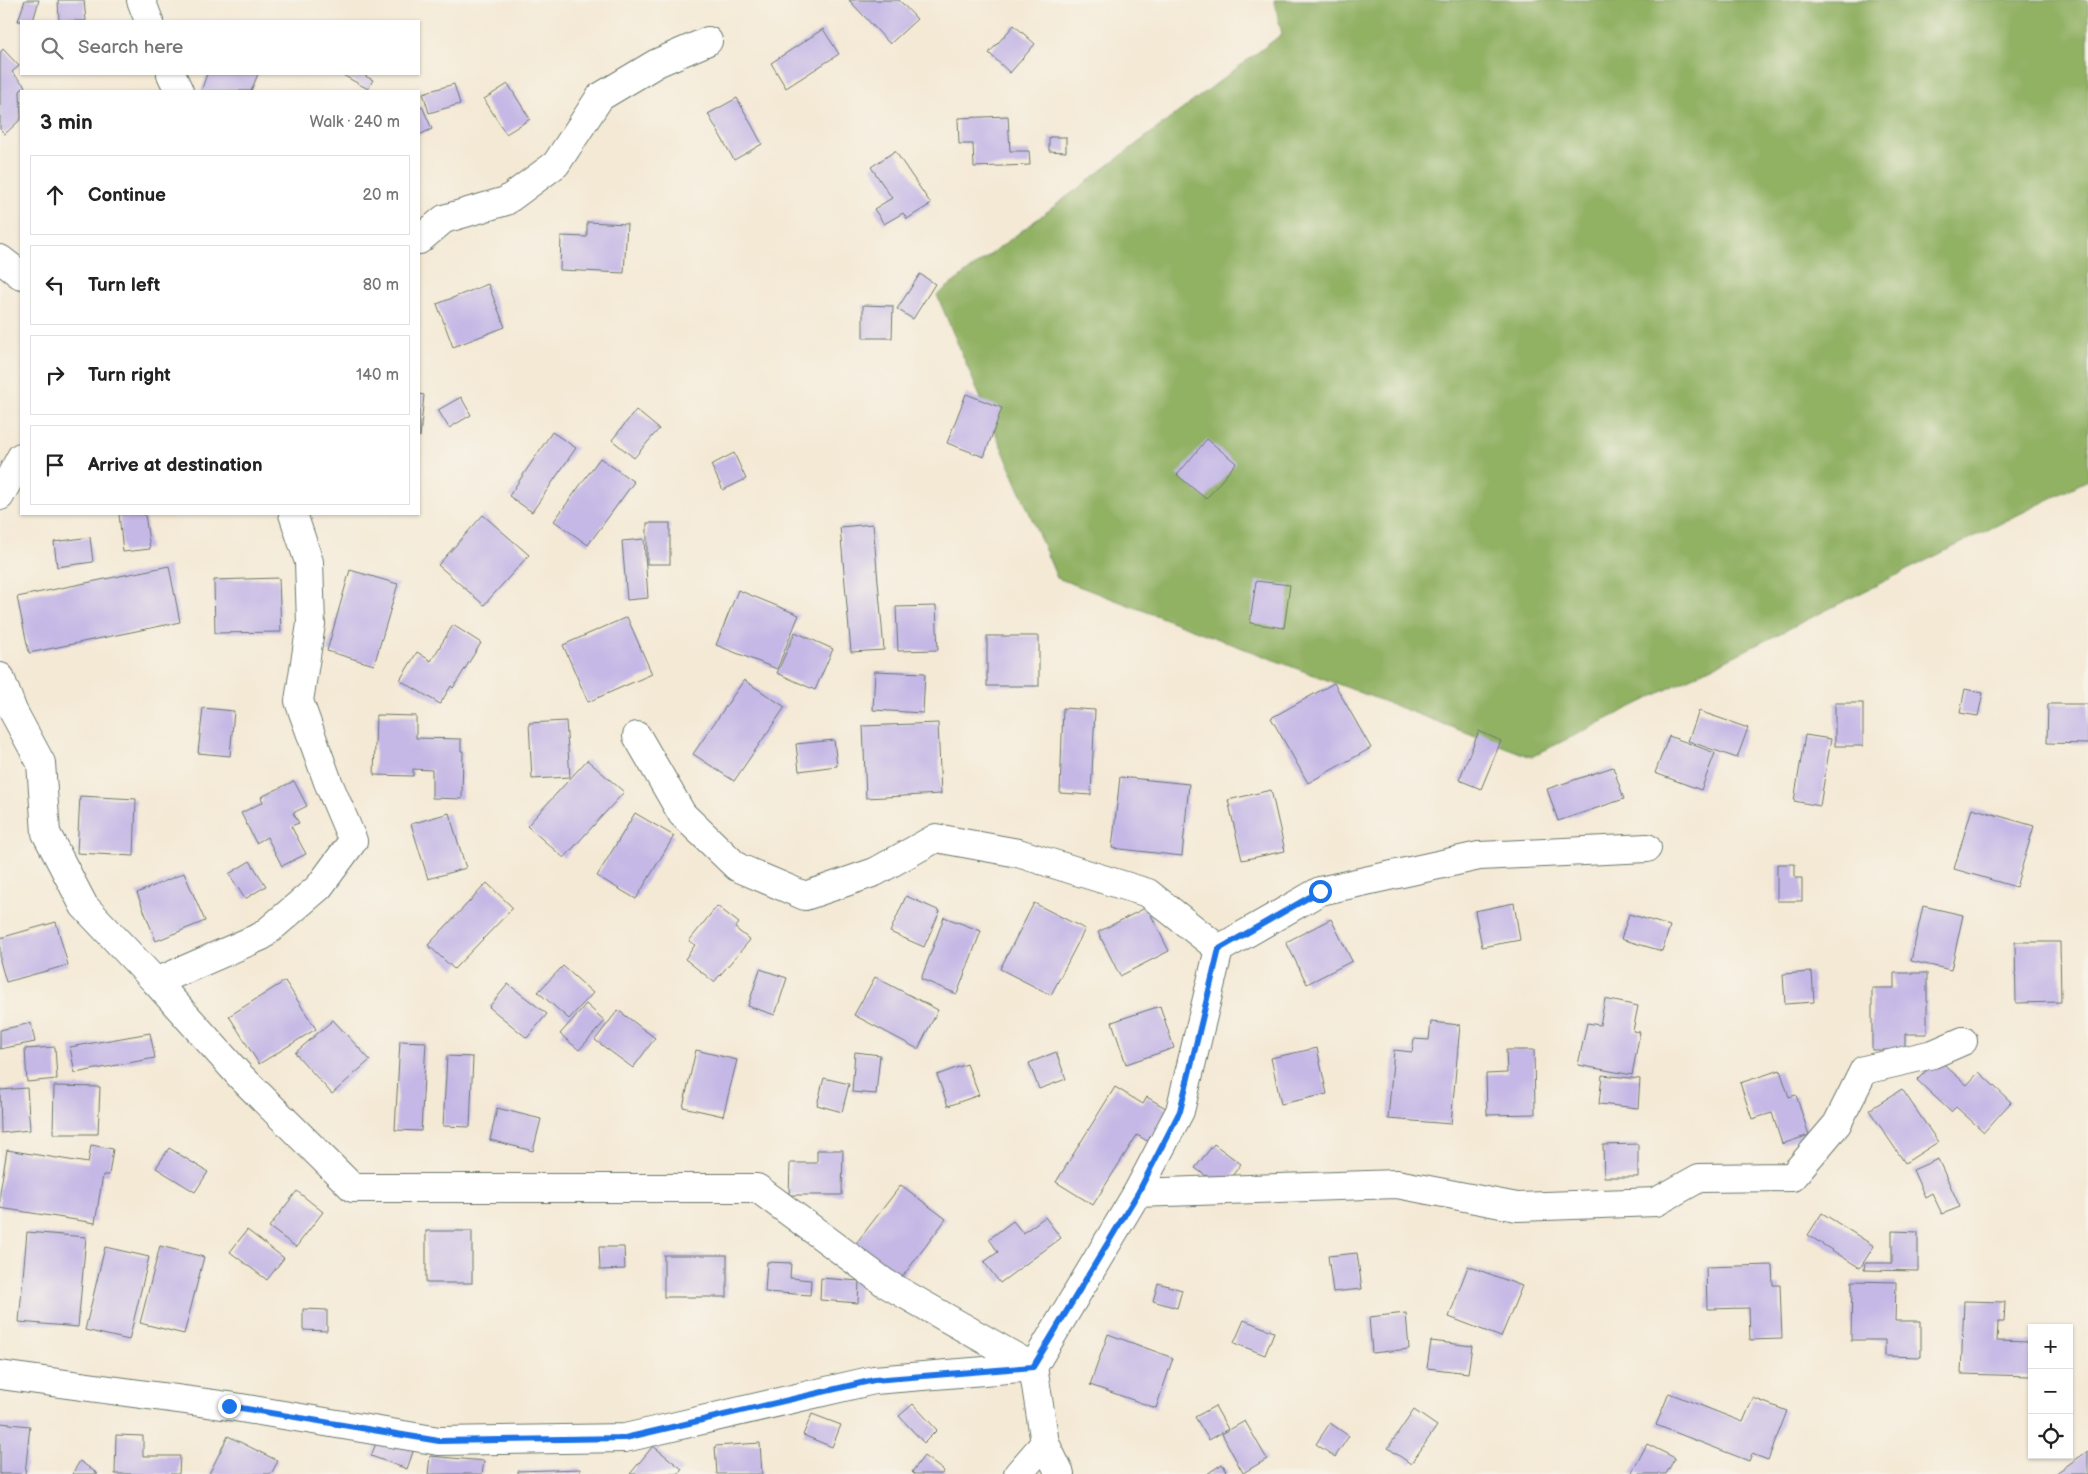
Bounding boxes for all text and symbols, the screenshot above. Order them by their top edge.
search box [20,20,420,75]
icon: search [38,34,66,62]
text: Search here [78,36,183,59]
text: 3 min [40,110,93,135]
text: Walk · 240 m [310,113,400,132]
icon: ahead [41,181,69,209]
text: Continue [88,184,166,207]
text: 20 m [363,186,399,205]
icon: left [41,271,69,299]
text: Turn left [88,274,160,297]
text: 80 m [363,276,399,295]
icon: right [41,361,69,389]
text: Turn right [88,364,171,387]
text: 140 m [356,366,399,385]
icon: arrive [41,451,69,479]
text: Arrive at destination [88,454,263,477]
route start [1309,880,1332,903]
map controls [2028,1324,2073,1459]
button: + [2028,1324,2073,1369]
button: − [2028,1369,2073,1414]
route end [218,1395,241,1418]
button: locate [2028,1414,2073,1459]

